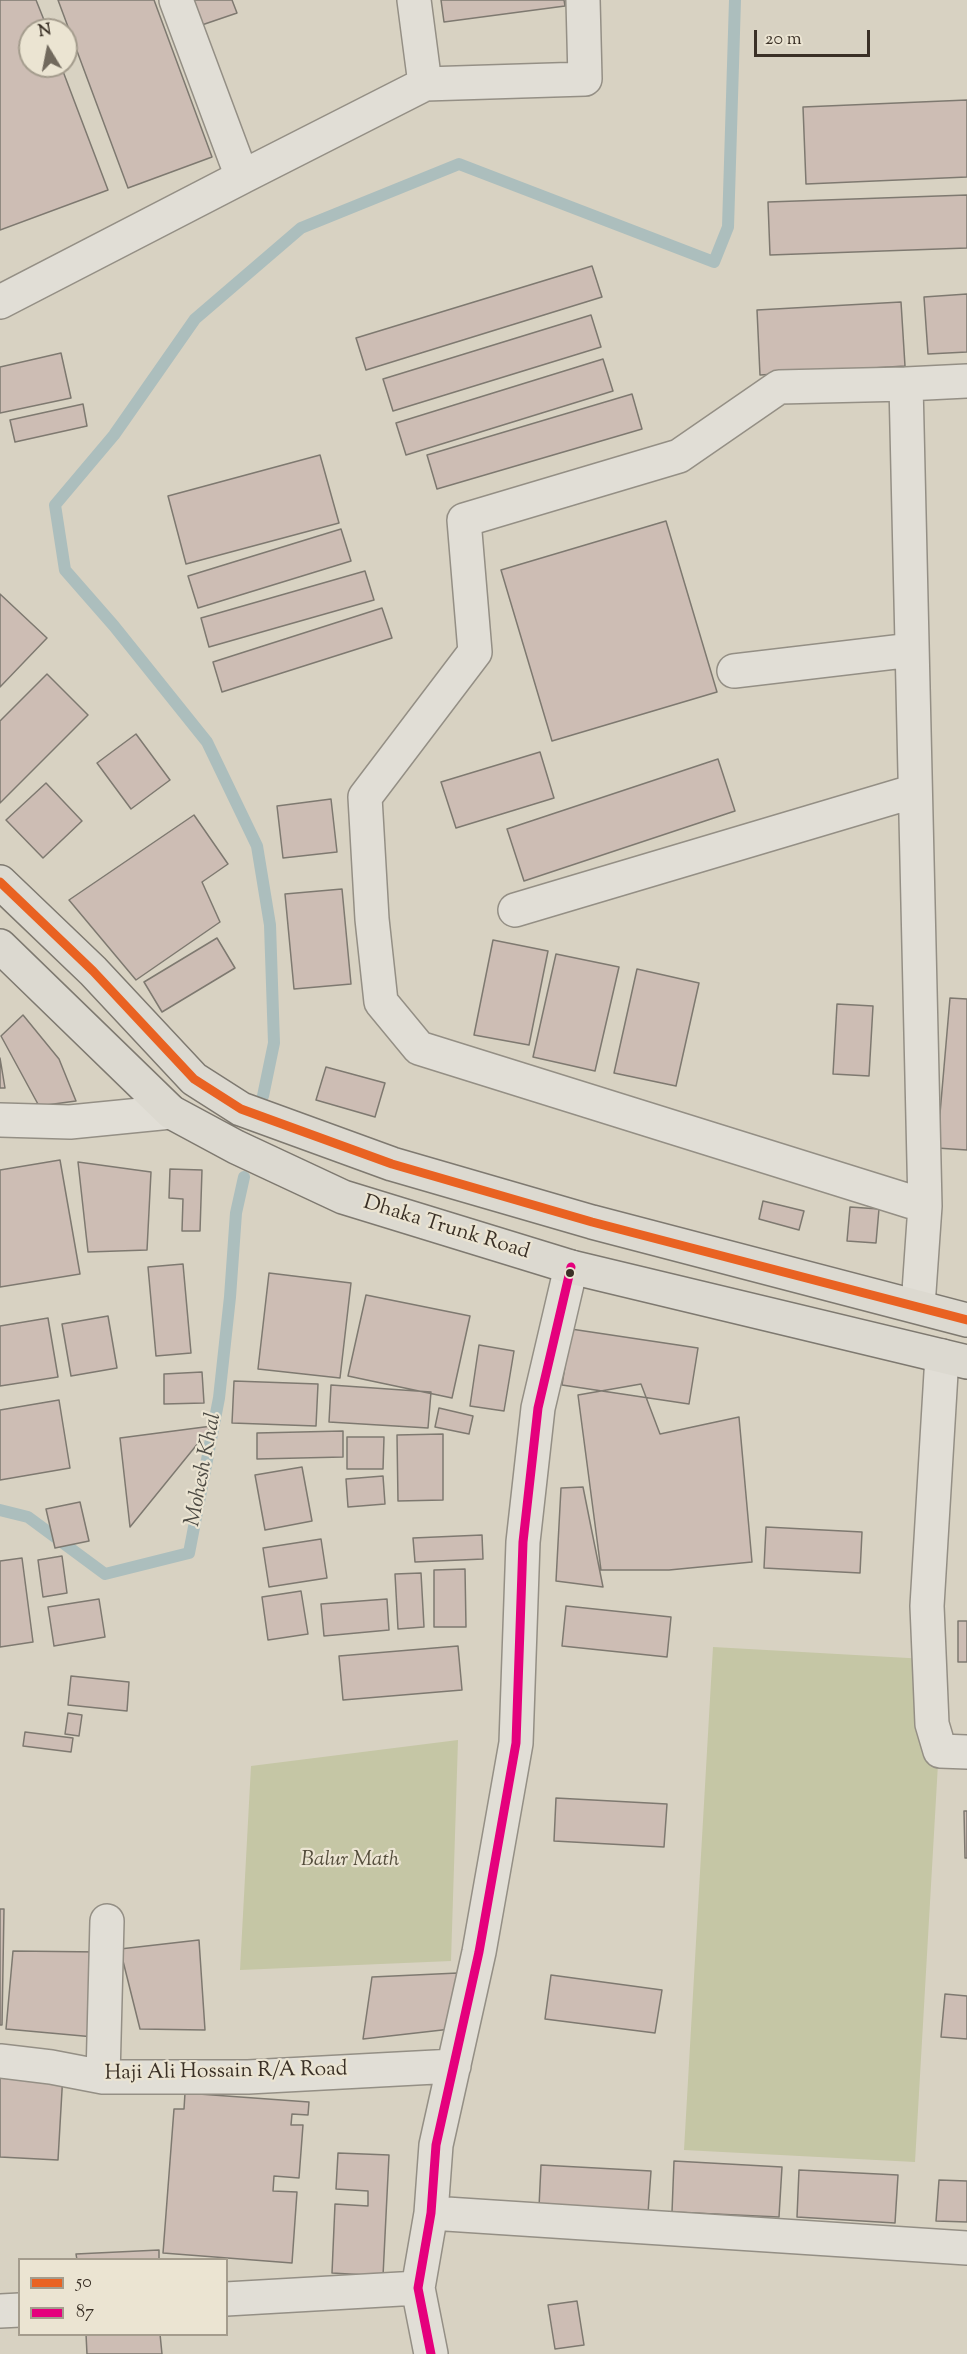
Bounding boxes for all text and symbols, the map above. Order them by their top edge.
north arrow [18,18,78,78]
scale bar [757,18,872,56]
text: N [37,19,53,44]
text: 20 m [765,27,802,53]
street label: Dhaka Trunk Road [360,1192,532,1266]
unlabelled marker [564,1267,576,1279]
water label: Mohesh Khal [181,1411,229,1529]
park label: Balur Math [301,1848,399,1874]
street label: Haji Ali Hossain R/A Road [104,2058,348,2088]
legend [18,2258,228,2336]
text: 50 [76,2270,92,2296]
text: 87 [76,2300,94,2326]

